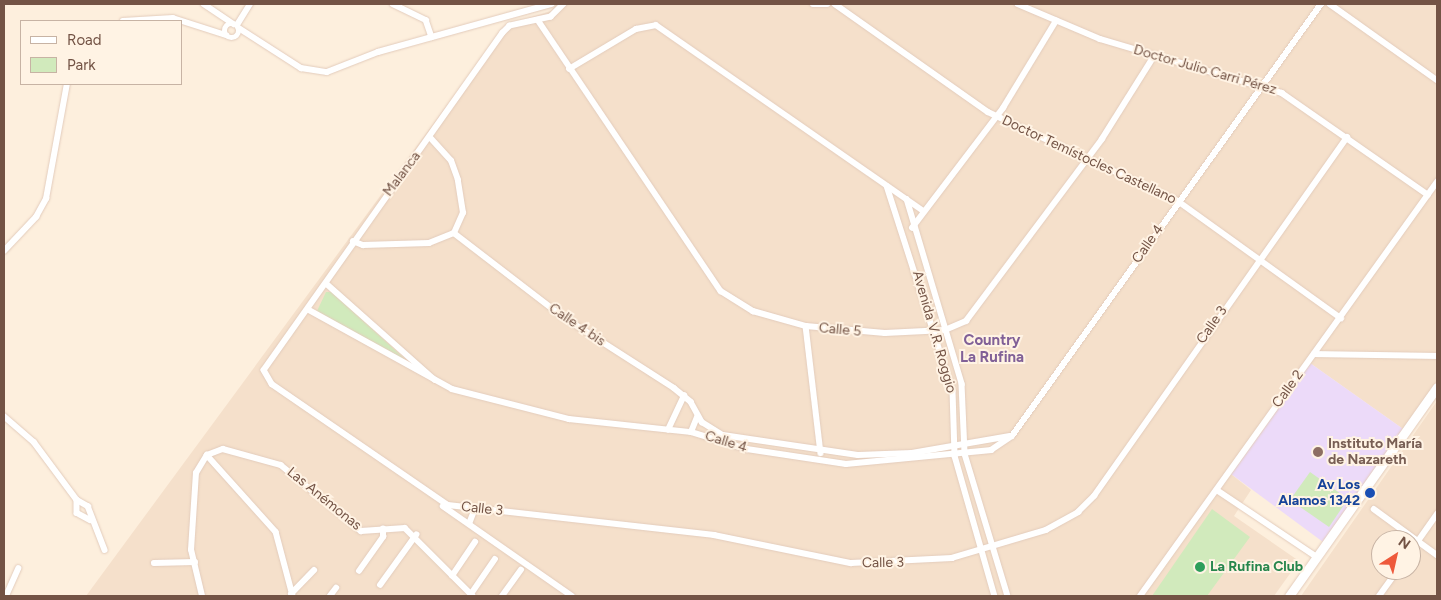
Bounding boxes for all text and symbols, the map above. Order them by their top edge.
legend [20,20,182,85]
text: Road [67,31,102,49]
street label: Doctor Julio Carri Pérez [1132,42,1278,98]
text: Park [67,56,96,74]
street label: Doctor Temístocles Castellano [999,112,1179,208]
street label: Malanca [380,148,424,200]
street label: Calle 4 [1129,221,1167,267]
street label: Avenida V.R. Roggio [909,269,959,395]
street label: Calle 4 bis [546,300,608,350]
street label: Calle 3 [1193,303,1231,347]
street label: Calle 5 [818,320,862,340]
district label: Country La Rufina [960,331,1024,366]
street label: Calle 2 [1269,367,1307,411]
street label: Calle 4 [703,428,749,456]
place label: Instituto María de Nazareth [1328,436,1422,468]
marker: Instituto María de Nazareth [1312,446,1324,458]
street label: Las Anémonas [283,464,365,534]
place label: Av Los Alamos 1342 [1278,477,1360,510]
marker: Av Los Alamos 1342 [1364,487,1376,499]
street label: Calle 3 [460,498,504,520]
north arrow [1371,530,1421,580]
text: N [1395,533,1414,553]
street label: Calle 3 [862,554,904,572]
place label: La Rufina Club [1210,559,1303,575]
marker: La Rufina Club [1194,561,1206,573]

